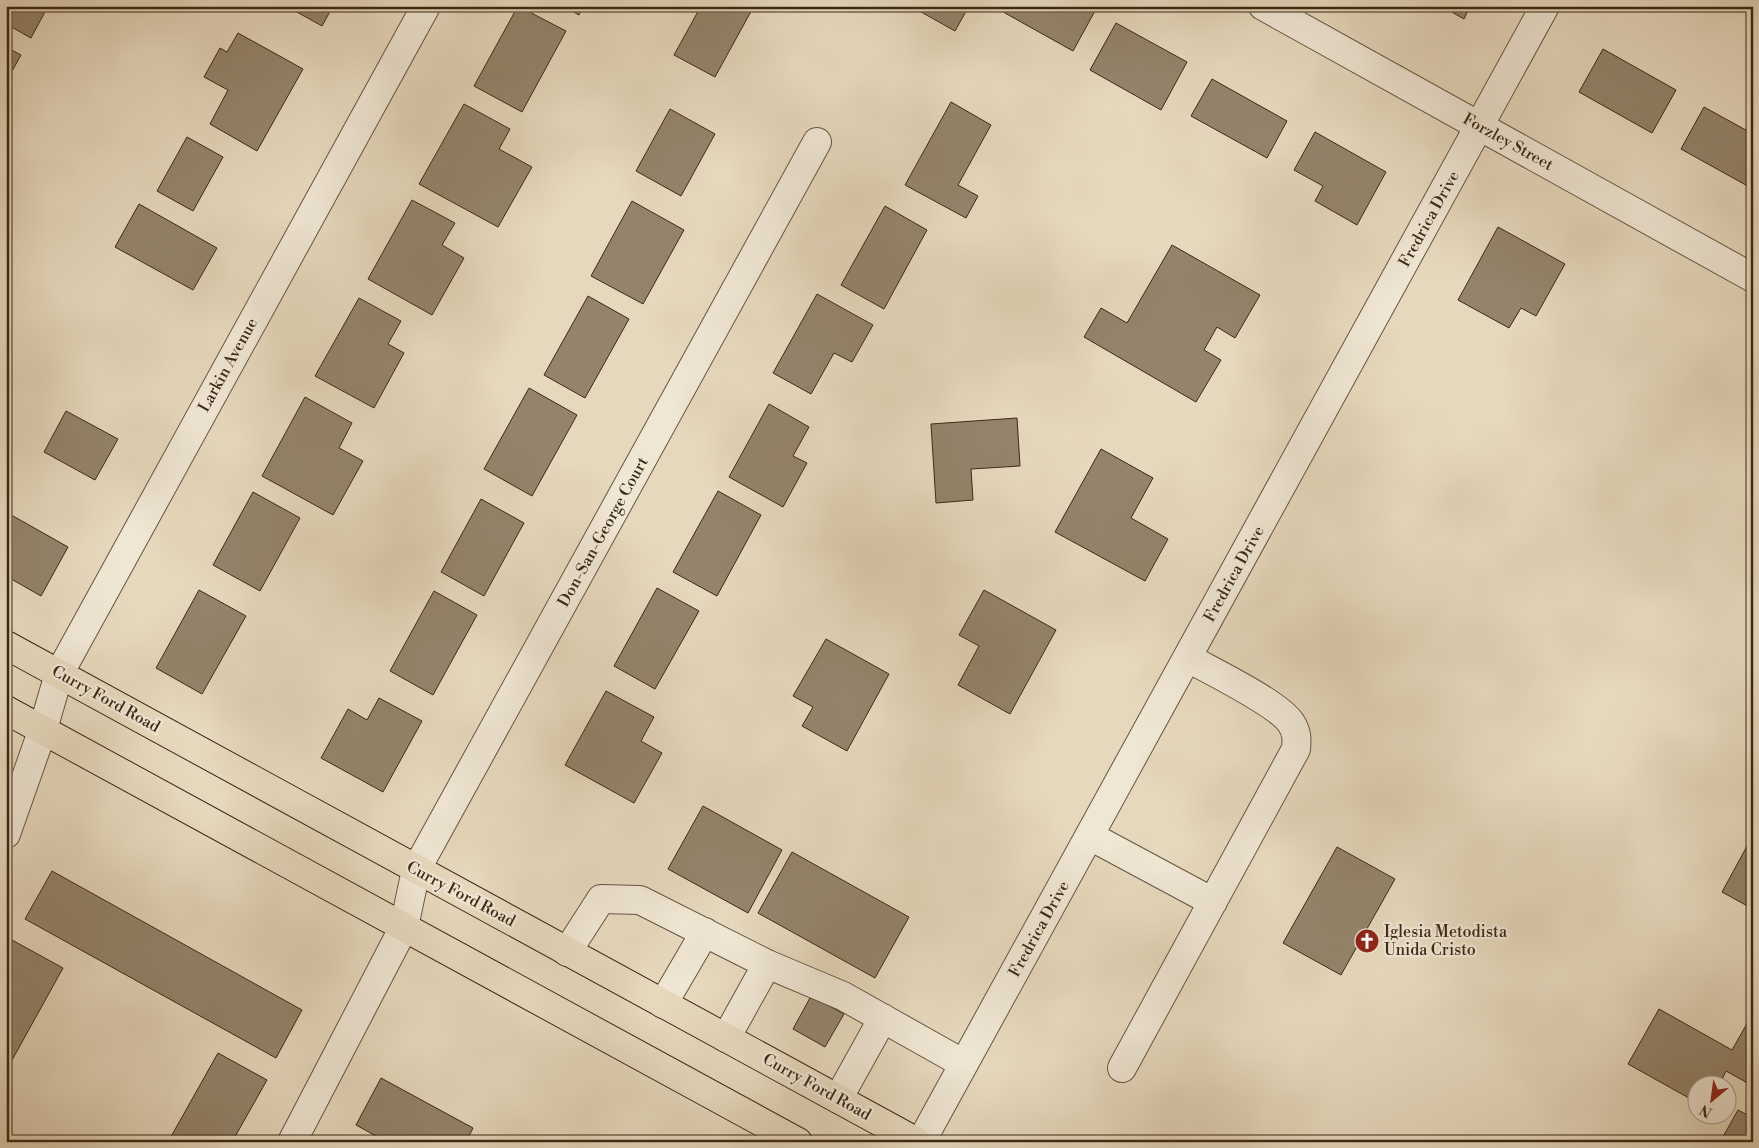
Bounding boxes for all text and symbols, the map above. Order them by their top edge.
street label: Forzley Street [1459,109,1557,175]
street label: Fredrica Drive [1394,167,1464,271]
street label: Larkin Avenue [194,314,262,416]
street label: Don-San-George Court [553,453,653,611]
street label: Fredrica Drive [1199,522,1269,626]
street label: Curry Ford Road [48,661,164,737]
street label: Curry Ford Road [403,857,519,931]
street label: Fredrica Drive [1004,877,1074,981]
place label: Iglesia Metodista Unida Cristo [1384,922,1508,960]
church icon: Iglesia Metodista Unida Cristo [1354,928,1380,954]
street label: Curry Ford Road [759,1049,875,1125]
north arrow [1686,1076,1736,1126]
text: N [1697,1100,1715,1121]

